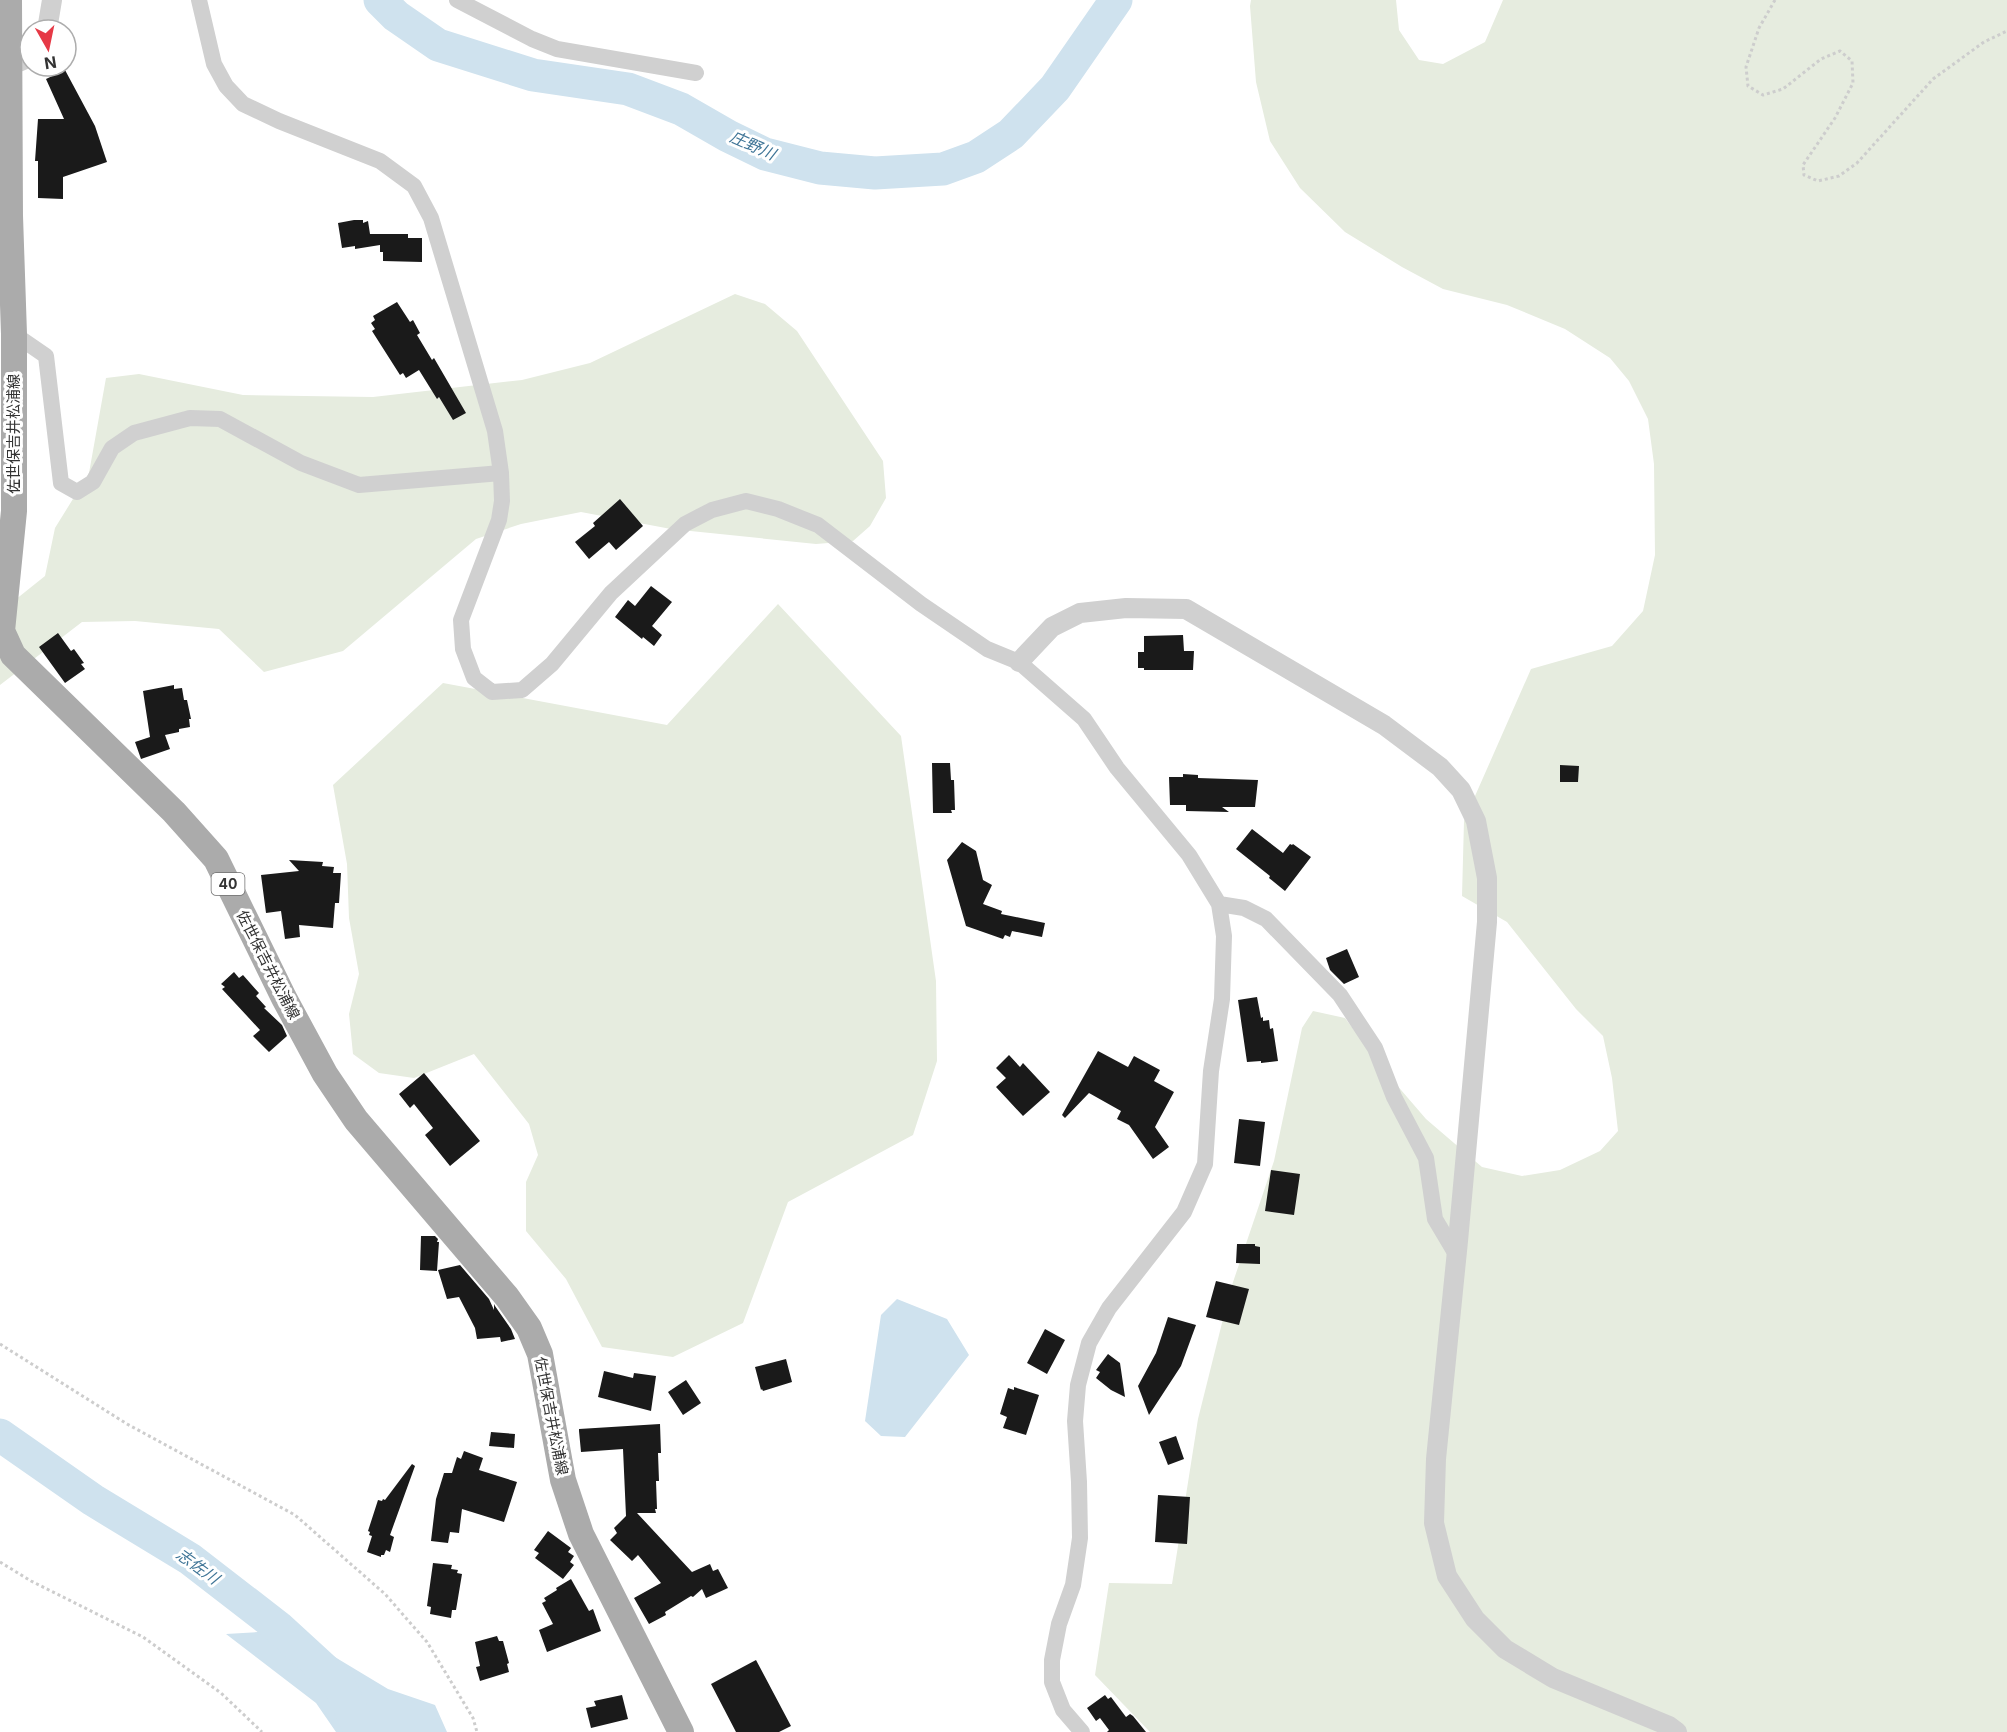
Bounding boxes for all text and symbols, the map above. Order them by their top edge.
north arrow [18,18,78,78]
text: N [43,52,58,74]
water label: 庄野川 [727,126,781,165]
street label: 佐世保吉井松浦線 [4,374,23,494]
road number: 40 [212,873,244,895]
street label: 佐世保吉井松浦線 [233,907,304,1023]
street label: 佐世保吉井松浦線 [531,1355,572,1477]
water label: 志佐川 [173,1544,225,1589]

